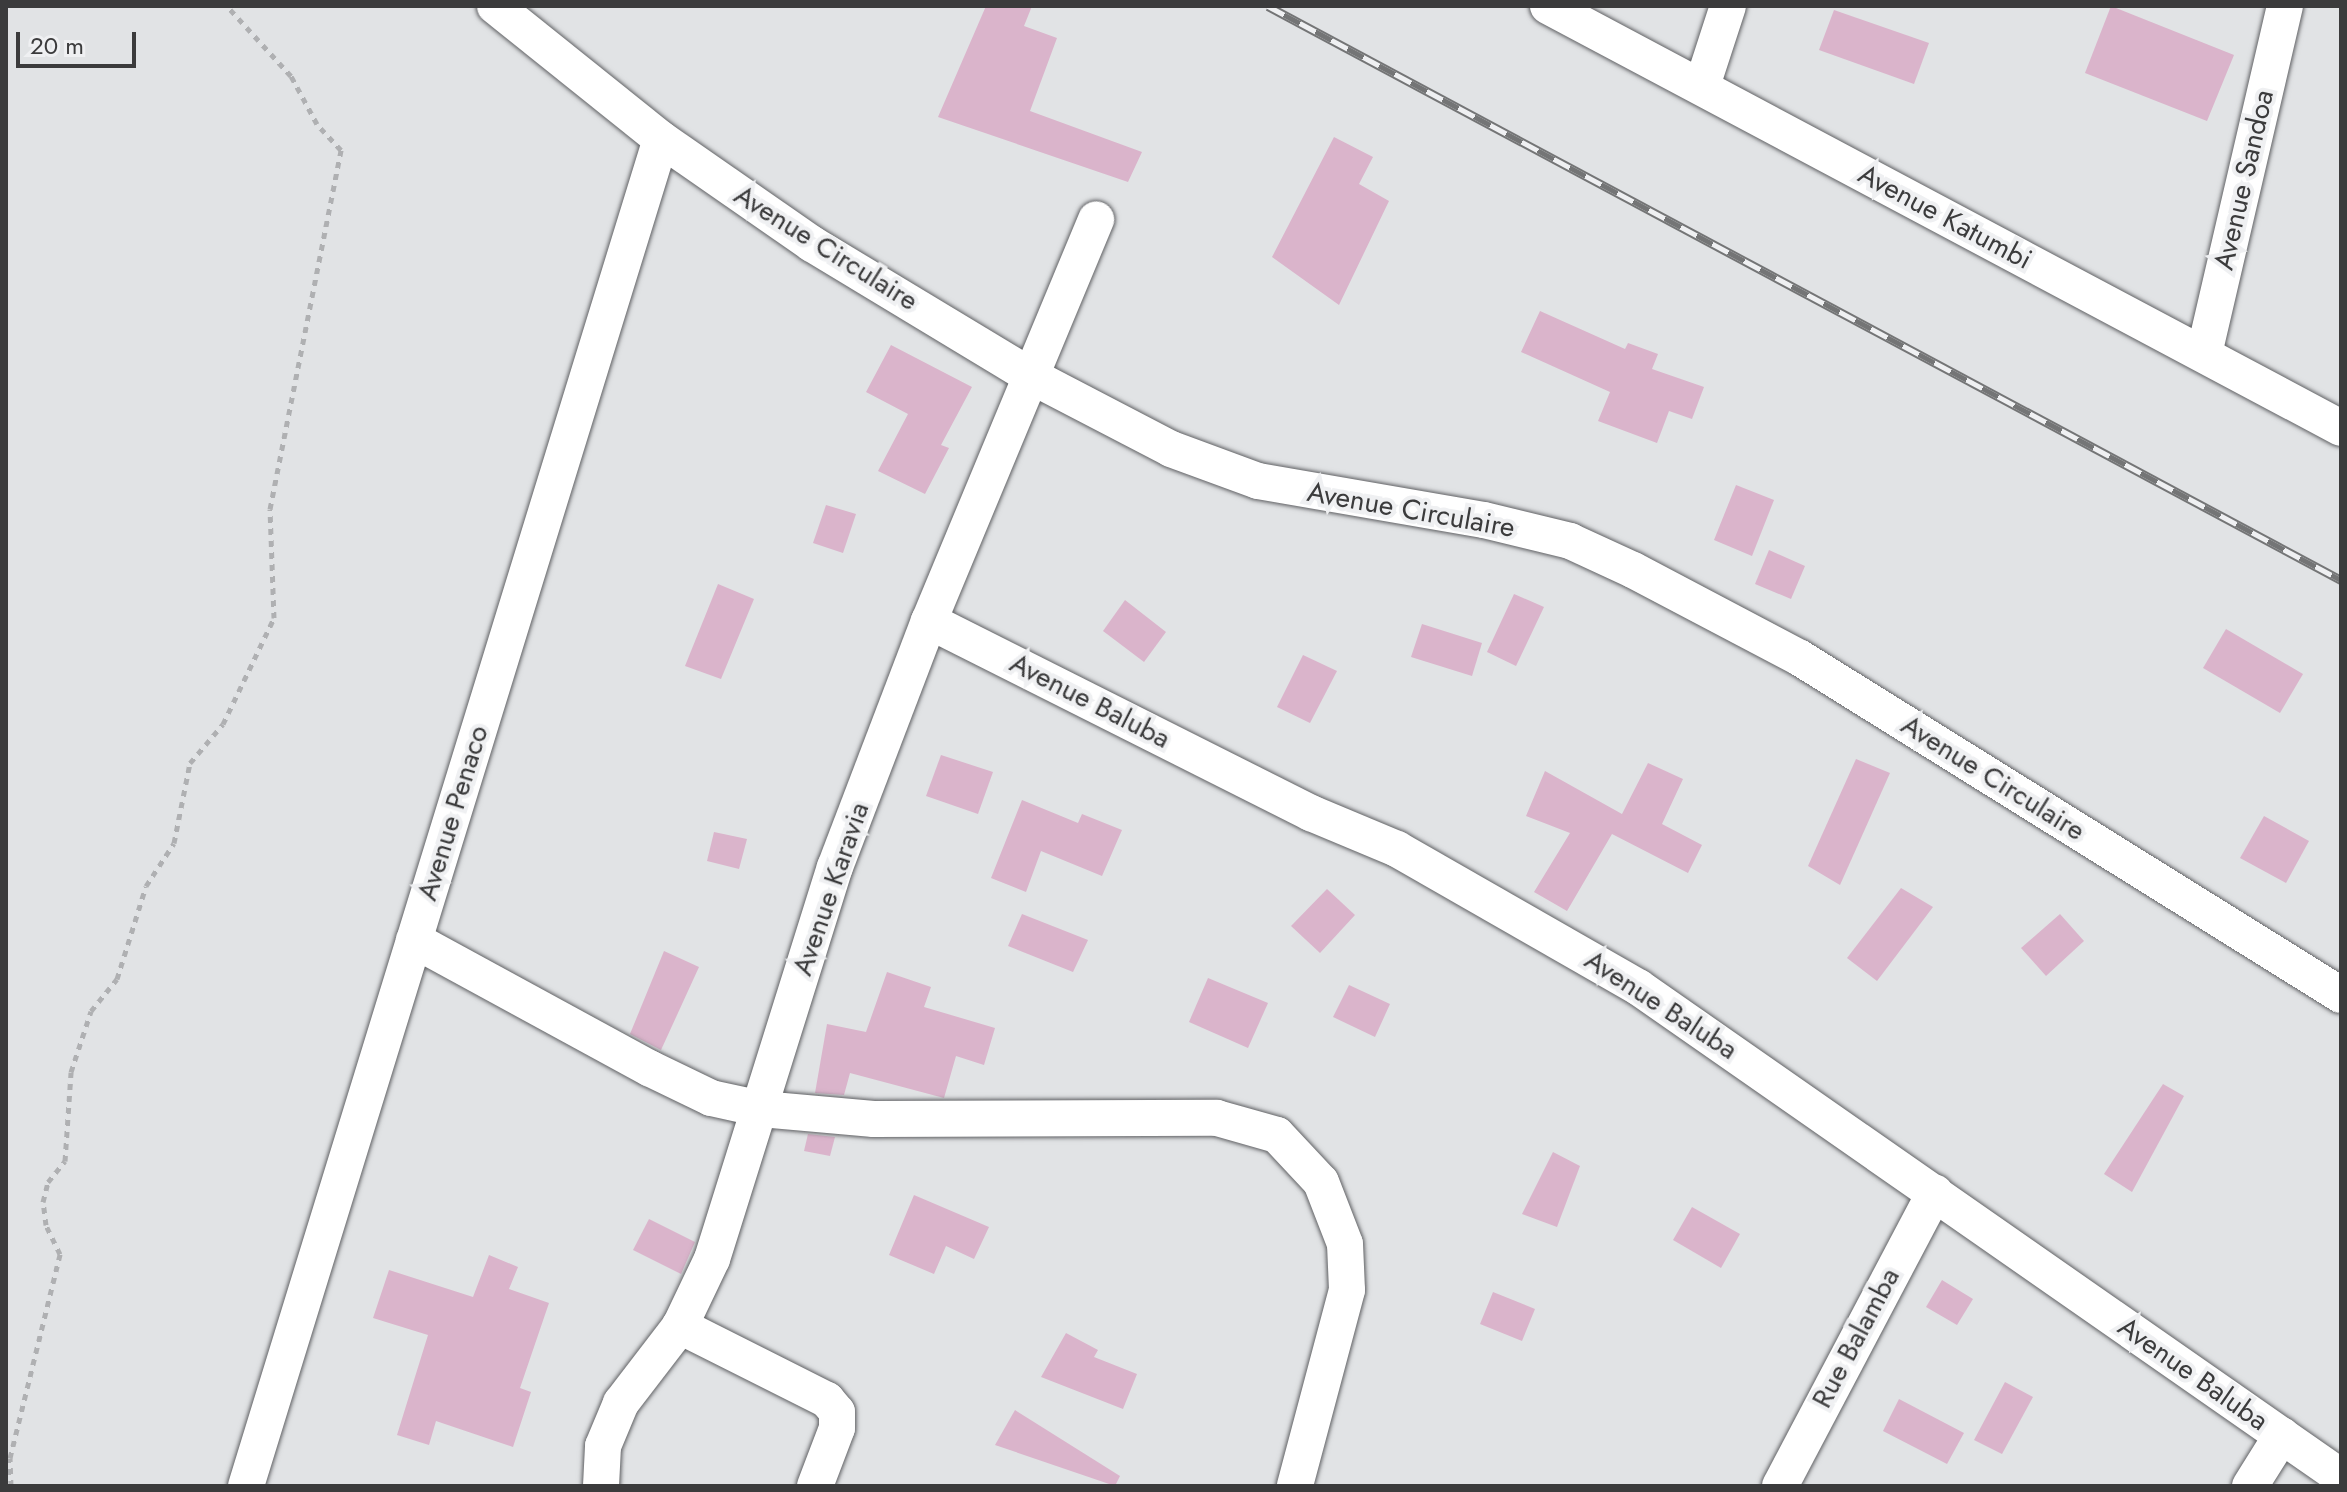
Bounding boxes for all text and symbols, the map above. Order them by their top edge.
scale bar [20,16,140,66]
text: 20 m [30,28,84,63]
street label: Avenue Sandoa [2207,87,2281,273]
street label: Avenue Katumbi [1853,157,2037,277]
street label: Avenue Circulaire [728,178,924,318]
street label: Avenue Circulaire [1305,475,1517,545]
street label: Avenue Baluba [1004,646,1176,756]
street label: Avenue Circulaire [1895,708,2091,848]
street label: Avenue Penaco [410,721,496,905]
street label: Avenue Karavia [786,798,876,980]
street label: Avenue Baluba [1578,943,1744,1067]
street label: Rue Balamba [1805,1262,1907,1414]
street label: Avenue Baluba [2112,1310,2274,1438]

